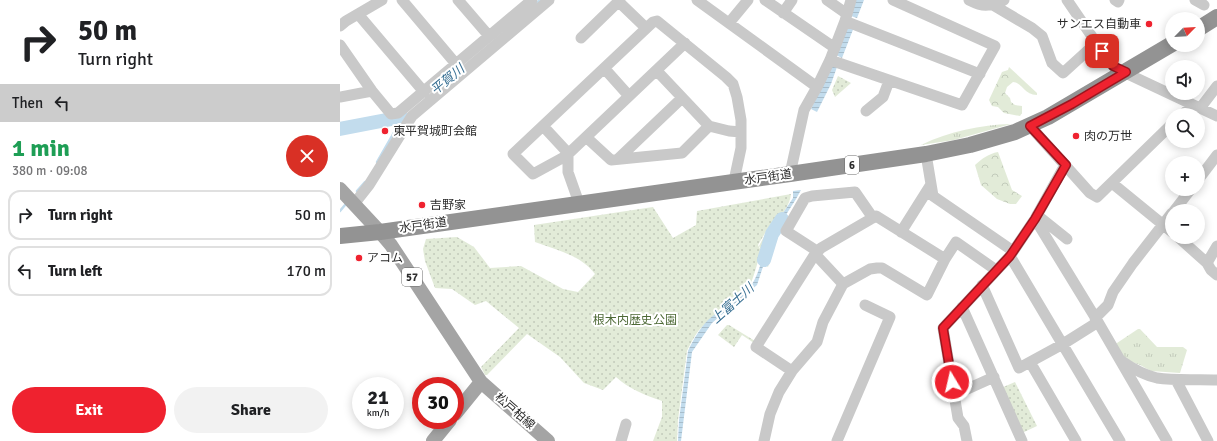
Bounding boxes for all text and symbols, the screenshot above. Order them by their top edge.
north arrow [1165,12,1205,52]
map controls [1165,12,1205,244]
text: 50 m [78,14,137,48]
icon: right [12,16,64,68]
place label: サンエス自動車 [1057,17,1141,32]
marker: サンエス自動車 [1144,19,1154,29]
pin [1085,34,1119,68]
icon: arrive [1091,40,1113,62]
text: Turn right [78,48,153,70]
water label: 平賀川 [428,60,469,98]
button: sound [1165,60,1205,100]
icon: left [51,92,73,114]
text: Then [12,94,43,112]
button: search [1165,108,1205,148]
place label: 東平賀城町会館 [393,124,477,139]
marker: 東平賀城町会館 [380,126,390,136]
place label: 肉の万世 [1084,129,1132,144]
marker: 肉の万世 [1071,131,1081,141]
text: 1 min [12,133,70,163]
button: close [286,135,328,177]
road number: 6 [845,156,859,174]
button: + [1165,156,1205,196]
text: 380 m · 09:08 [12,163,88,179]
street label: 水戸街道 [743,167,793,188]
place label: 吉野家 [430,198,466,213]
marker: 吉野家 [417,200,427,210]
icon: right [14,204,36,226]
button: − [1165,204,1205,244]
text: Turn right [48,206,113,224]
text: 50 m [295,206,326,224]
street label: 水戸街道 [398,215,448,236]
place label: アコム [367,251,403,266]
marker: アコム [354,253,364,263]
icon: left [14,260,36,282]
text: Turn left [48,262,102,280]
text: 170 m [286,262,326,280]
road number: 57 [402,268,422,286]
water label: 上富士川 [708,279,759,327]
park label: 根木内歴史公園 [593,313,677,328]
position arrow [931,361,973,403]
speed limit sign: 30 [412,377,464,429]
text: 21 [367,385,389,410]
button: Exit [12,387,166,433]
button: Share [174,387,328,433]
street label: 松戸柏線 [492,390,538,433]
text: km/h [367,407,389,419]

